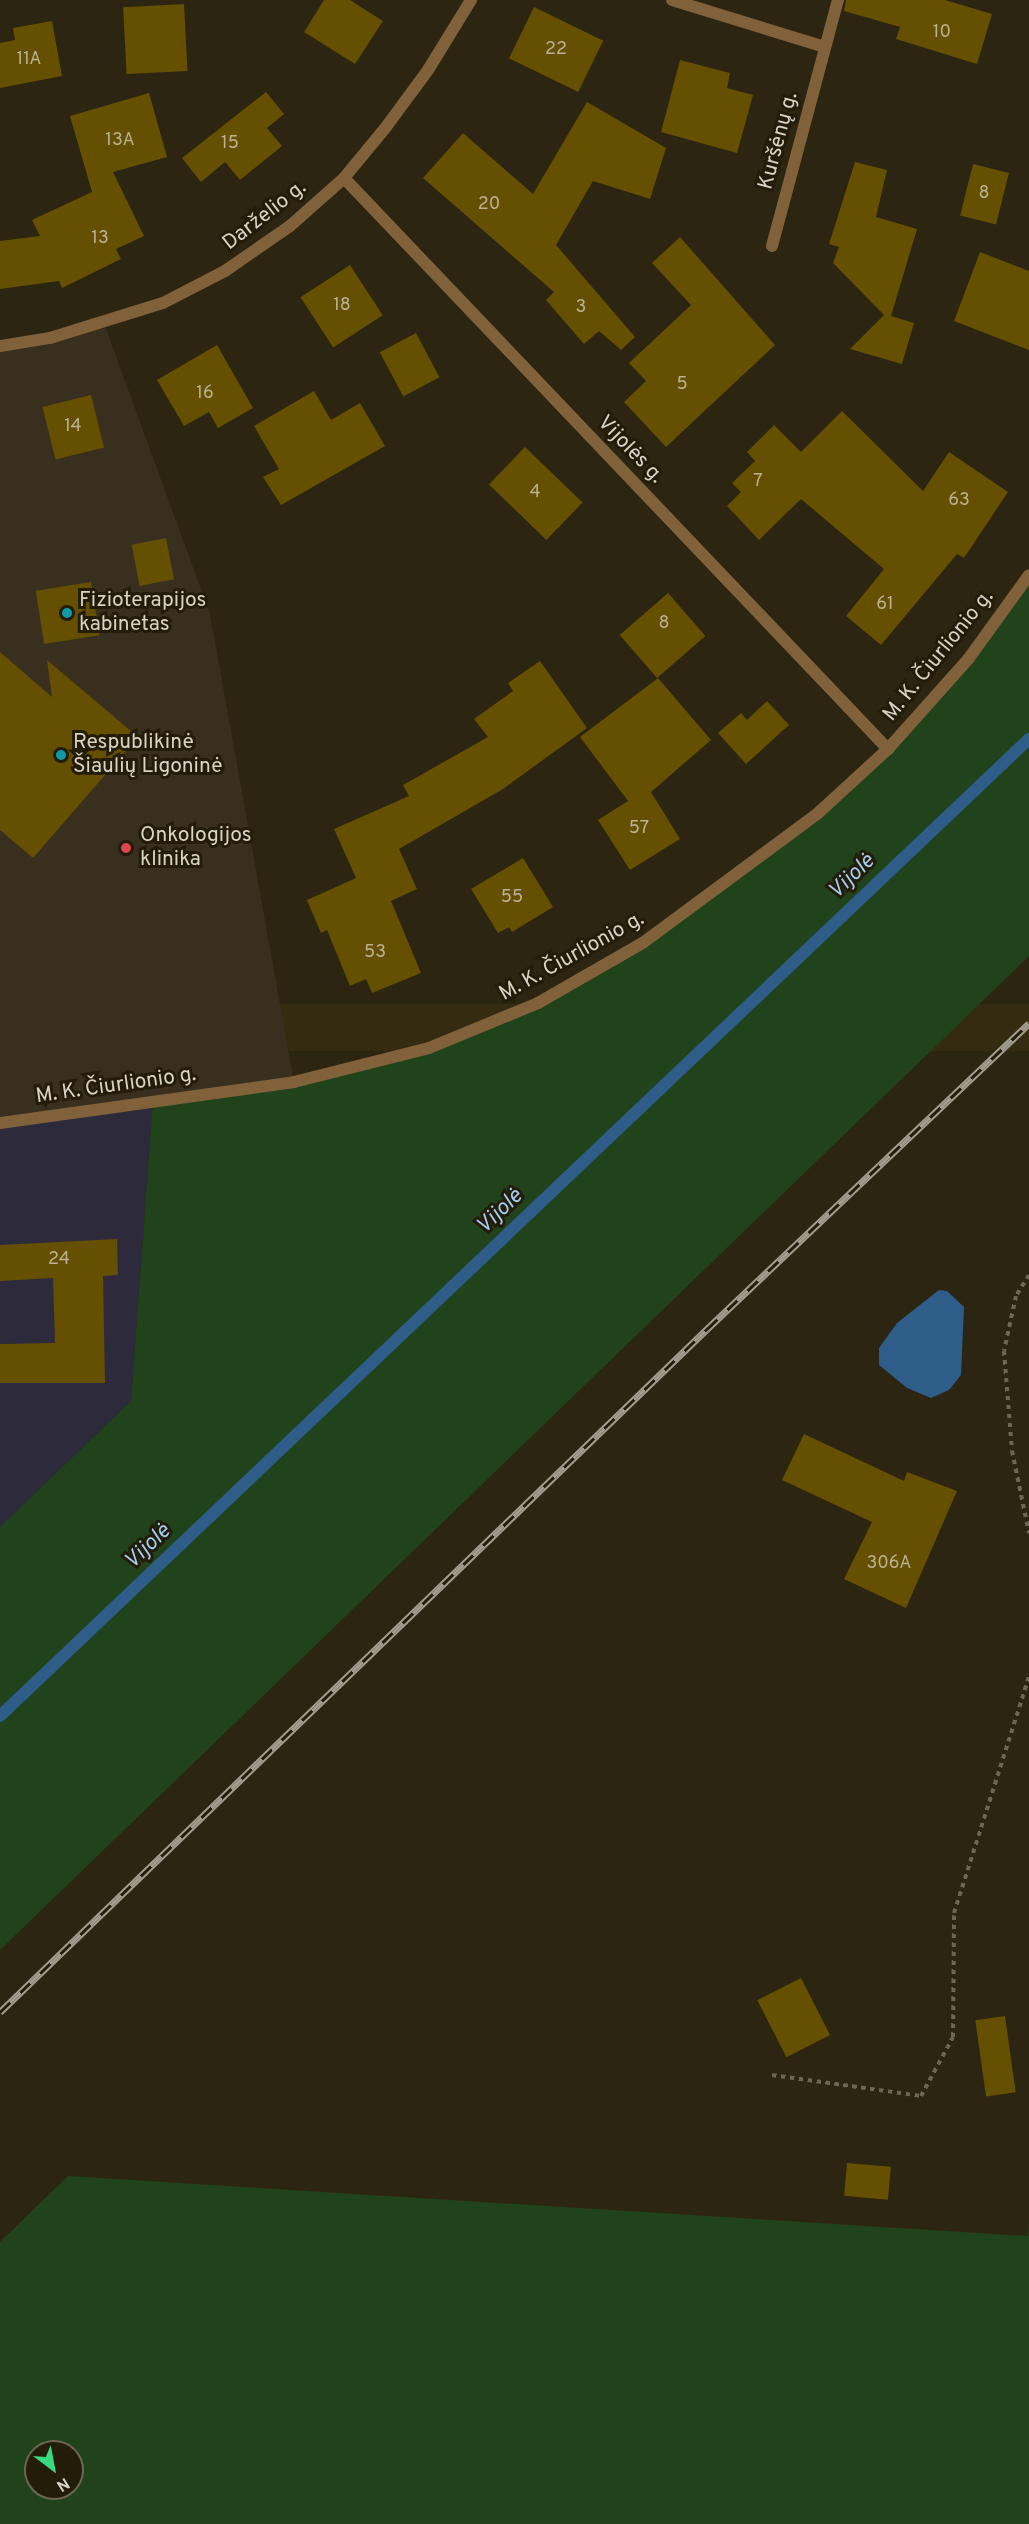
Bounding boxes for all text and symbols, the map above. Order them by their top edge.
house number: 10 [933,22,951,44]
house number: 22 [545,39,567,61]
house number: 11A [16,49,42,71]
street label: Kuršėnų g. [754,89,804,193]
house number: 13A [105,130,135,152]
house number: 15 [221,133,239,155]
street label: Darželio g. [218,176,312,256]
house number: 8 [979,183,989,205]
house number: 20 [478,194,500,216]
house number: 13 [91,228,109,250]
house number: 18 [333,295,351,317]
house number: 3 [576,297,586,319]
house number: 5 [676,374,688,396]
house number: 16 [196,383,214,405]
street label: Vijolės g. [592,411,668,489]
house number: 14 [64,416,82,438]
house number: 7 [753,471,763,493]
house number: 4 [529,482,541,504]
house number: 63 [948,490,970,512]
street label: M. K. Čiurlionio g. [878,585,1000,727]
place label: Fizioterapijos kabinetas [79,588,206,638]
house number: 61 [876,594,894,616]
marker: Fizioterapijos kabinetas [60,606,74,620]
house number: 8 [659,613,669,635]
place label: Respublikinė Šiaulių Ligoninė [73,730,222,780]
marker: Respublikinė Šiaulių Ligoninė [54,748,68,762]
house number: 57 [629,818,649,840]
place label: Onkologijos klinika [140,823,252,873]
marker: Onkologijos klinika [117,839,135,857]
water label: Vijolė [823,849,881,905]
house number: 55 [501,887,523,909]
street label: M. K. Čiurlionio g. [495,907,649,1007]
house number: 53 [364,942,386,964]
street label: M. K. Čiurlionio g. [34,1062,198,1110]
water label: Vijolė [471,1184,529,1240]
house number: 24 [48,1249,70,1271]
water label: Vijolė [119,1519,177,1575]
house number: 306A [867,1553,911,1575]
north arrow [24,2440,84,2500]
text: N [52,2472,73,2495]

